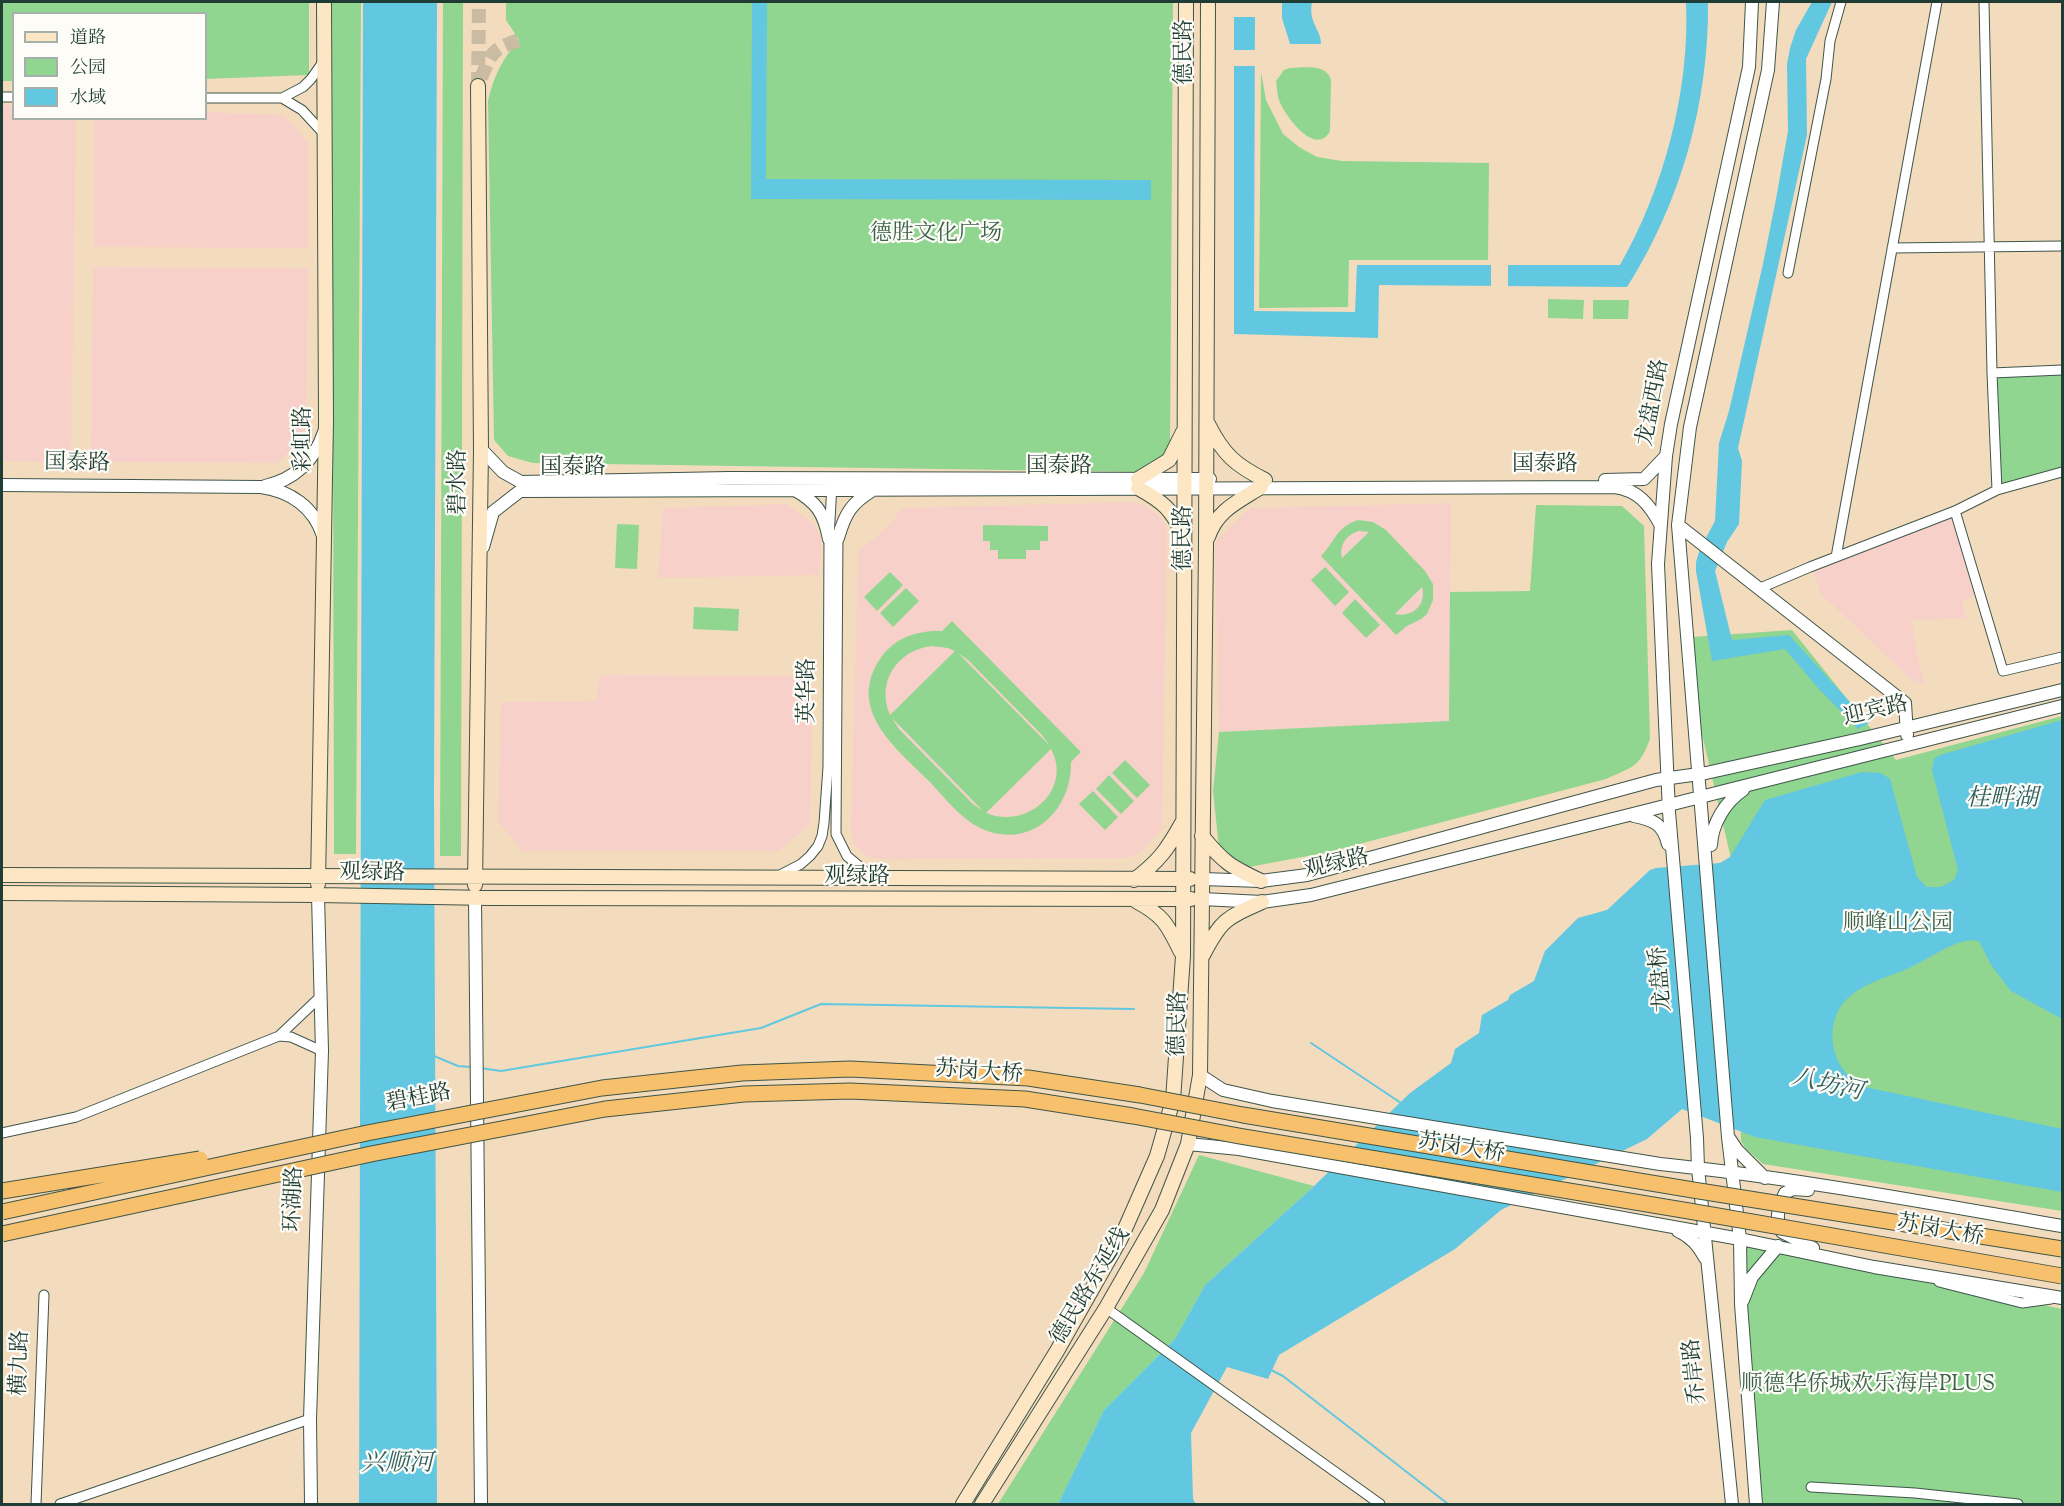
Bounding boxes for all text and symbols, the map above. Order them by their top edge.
legend [12,12,207,120]
street label: 德民路 [1173,19,1199,85]
text: 道路 [70,26,106,52]
text: 公园 [70,56,106,82]
text: 水域 [70,86,106,112]
park label: 德胜文化广场 [870,222,1002,248]
street label: 龙盘西路 [1634,357,1676,449]
street label: 彩虹路 [292,406,318,472]
street label: 碧水路 [447,449,473,515]
street label: 国泰路 [44,451,110,479]
street label: 国泰路 [1512,453,1578,479]
street label: 国泰路 [1026,455,1092,481]
street label: 国泰路 [540,456,606,482]
street label: 德民路 [1172,505,1198,571]
street label: 英华路 [796,658,822,724]
street label: 迎宾路 [1841,693,1911,733]
water label: 桂畔湖 [1966,787,2038,815]
street label: 观绿路 [1302,846,1372,886]
street label: 观绿路 [339,861,405,889]
street label: 观绿路 [824,865,890,891]
park label: 顺峰山公园 [1843,912,1953,938]
street label: 龙盘桥 [1647,945,1679,1013]
street label: 德民路 [1166,991,1194,1057]
street label: 苏岗大桥 [934,1058,1024,1090]
water label: 八坊河 [1789,1065,1865,1109]
street label: 碧桂路 [384,1081,454,1119]
street label: 苏岗大桥 [1415,1130,1507,1170]
street label: 环湖路 [282,1166,310,1232]
street label: 苏岗大桥 [1894,1211,1986,1253]
street label: 德民路东延线 [1047,1224,1137,1350]
street label: 横九路 [8,1330,36,1396]
street label: 乔岸路 [1680,1337,1714,1405]
park label: 顺德华侨城欢乐海岸PLUS [1741,1373,1995,1399]
water label: 兴顺河 [361,1452,433,1480]

